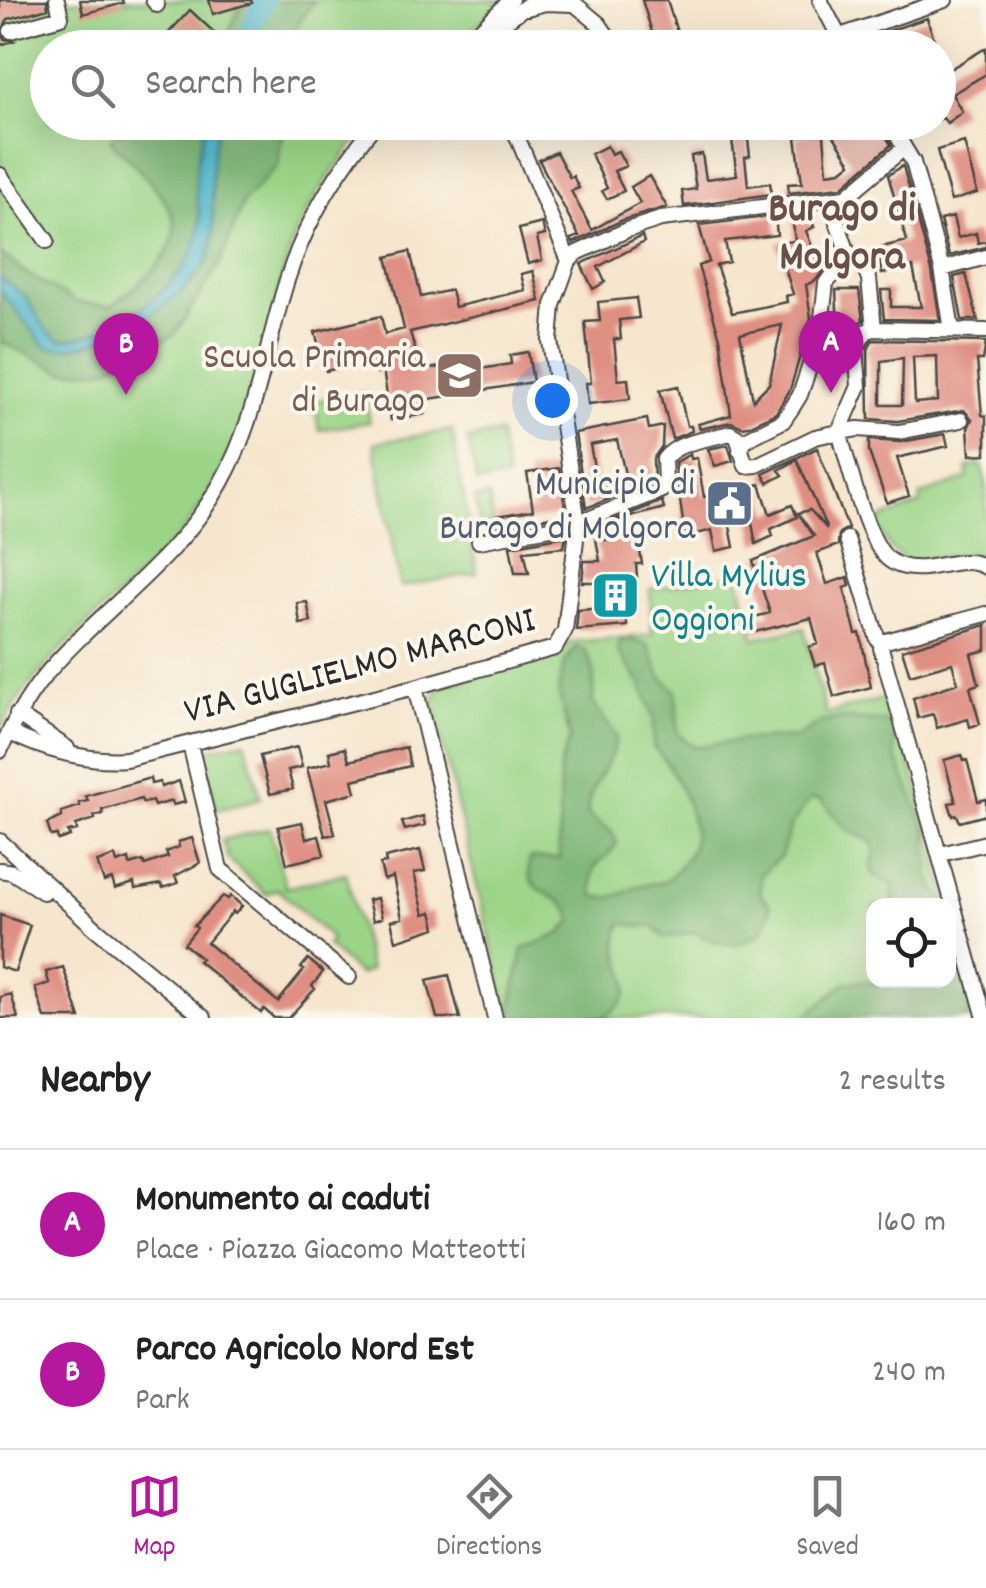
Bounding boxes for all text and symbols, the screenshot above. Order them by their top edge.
search box [30,30,956,140]
icon: search [65,58,120,113]
text: Search here [145,58,317,113]
district label: Burago di Molgora [768,182,916,290]
pin: A [798,310,864,393]
pin: B [94,312,158,395]
place label: Scuola Primaria di Burago [203,332,426,431]
school or university icon: Scuola Primaria di Burago [434,350,486,402]
your location [527,375,578,426]
place label: Municipio di Burago di Molgora [439,459,696,558]
public building icon: Municipio di Burago di Molgora [704,477,756,529]
place label: Villa Mylius Oggioni [651,551,807,650]
building icon: Villa Mylius Oggioni [590,569,642,621]
street label: VIA GUGLIELMO MARCONI [179,595,542,742]
map controls [866,898,956,988]
button: locate [866,898,956,988]
text: Nearby [40,1053,150,1113]
text: 2 results [839,1060,946,1106]
text: Monumento ai caduti [135,1174,430,1229]
text: A [64,1201,81,1247]
text: 160 m [877,1201,946,1247]
text: Place · Piazza Giacomo Matteotti [135,1229,526,1275]
text: Parco Agricolo Nord Est [135,1324,474,1379]
text: B [65,1351,80,1397]
text: 240 m [872,1351,946,1397]
text: Park [135,1379,190,1425]
tab: Map [127,1469,182,1569]
tab: Directions [436,1469,542,1569]
tab: Saved [796,1469,859,1569]

